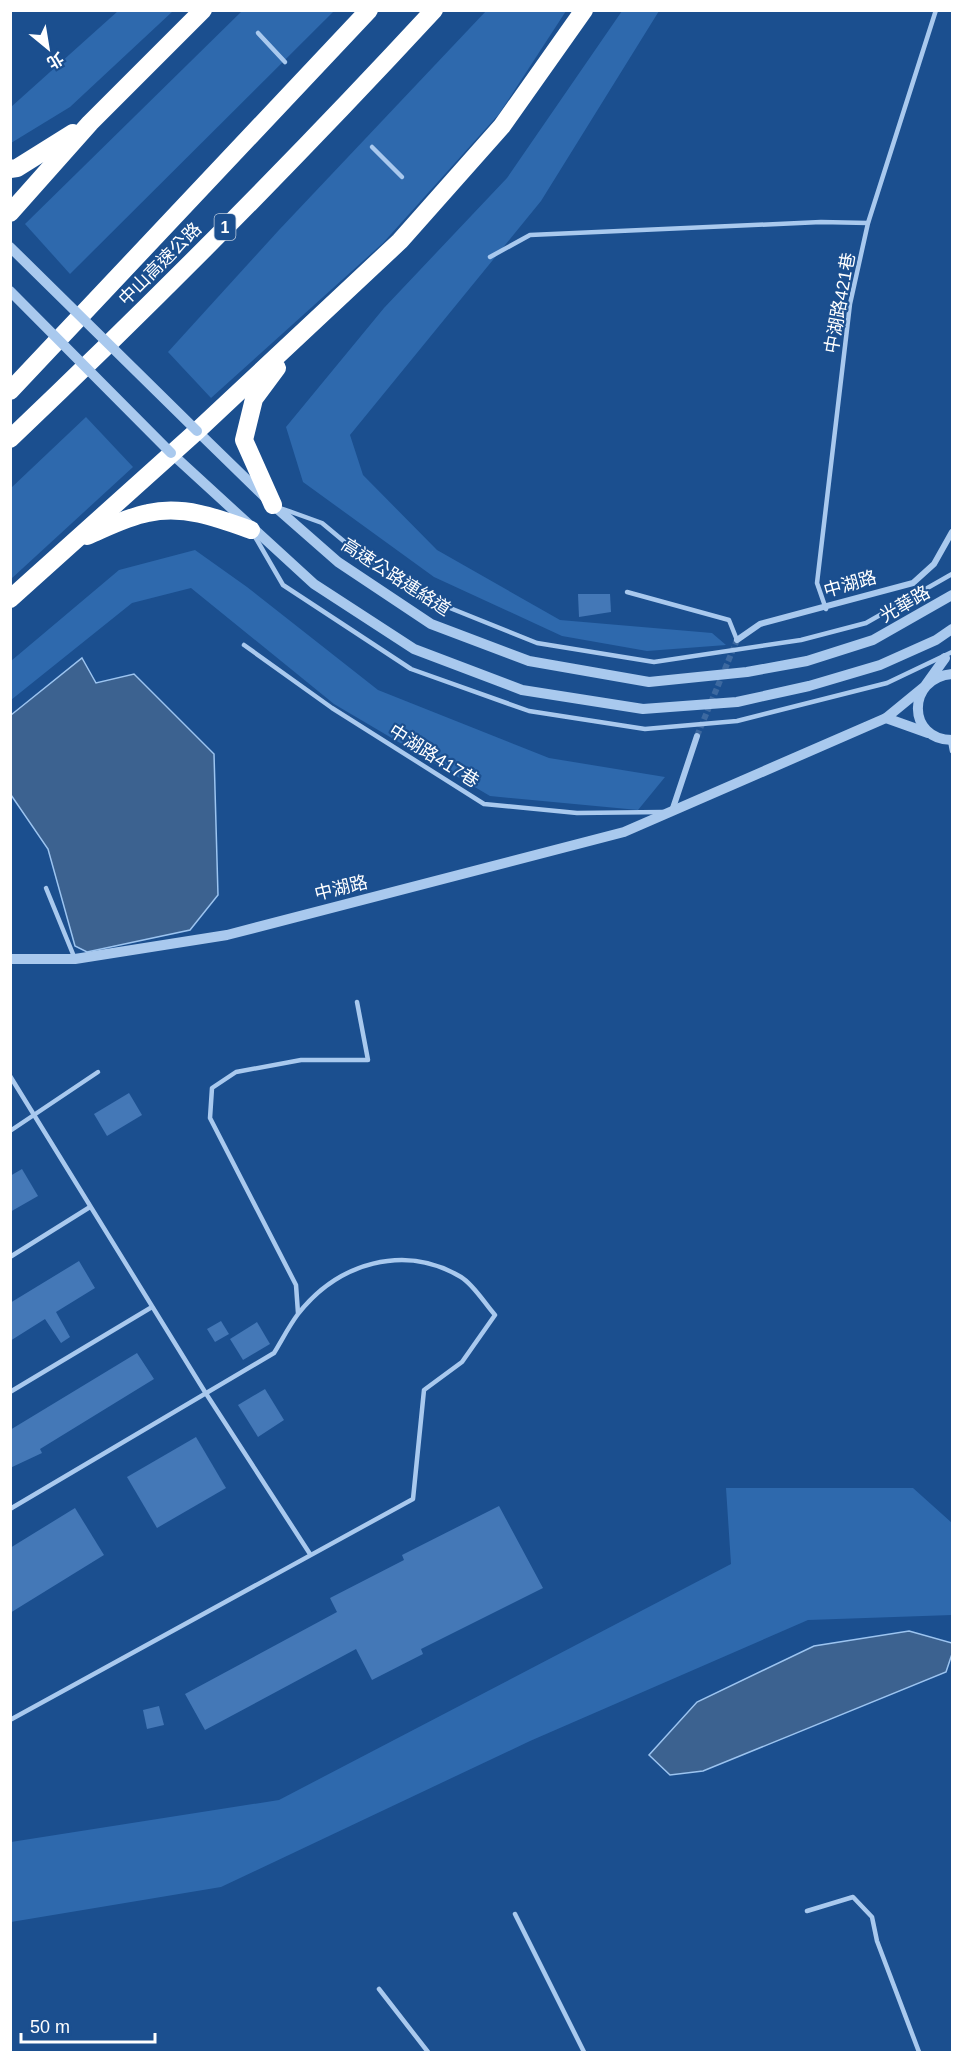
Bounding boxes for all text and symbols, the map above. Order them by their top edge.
north arrow [18,18,78,78]
text: 北 [44,49,66,72]
road number: 1 [214,214,236,240]
street label: 中山高速公路 [115,219,205,309]
street label: 中湖路421巷 [821,251,859,355]
street label: 高速公路連絡道 [338,534,454,620]
street label: 中湖路 [821,567,879,601]
street label: 光華路 [877,582,933,626]
street label: 中湖路417巷 [385,720,483,792]
street label: 中湖路 [312,872,370,904]
scale bar [21,2006,154,2044]
text: 50 m [30,2017,70,2037]

